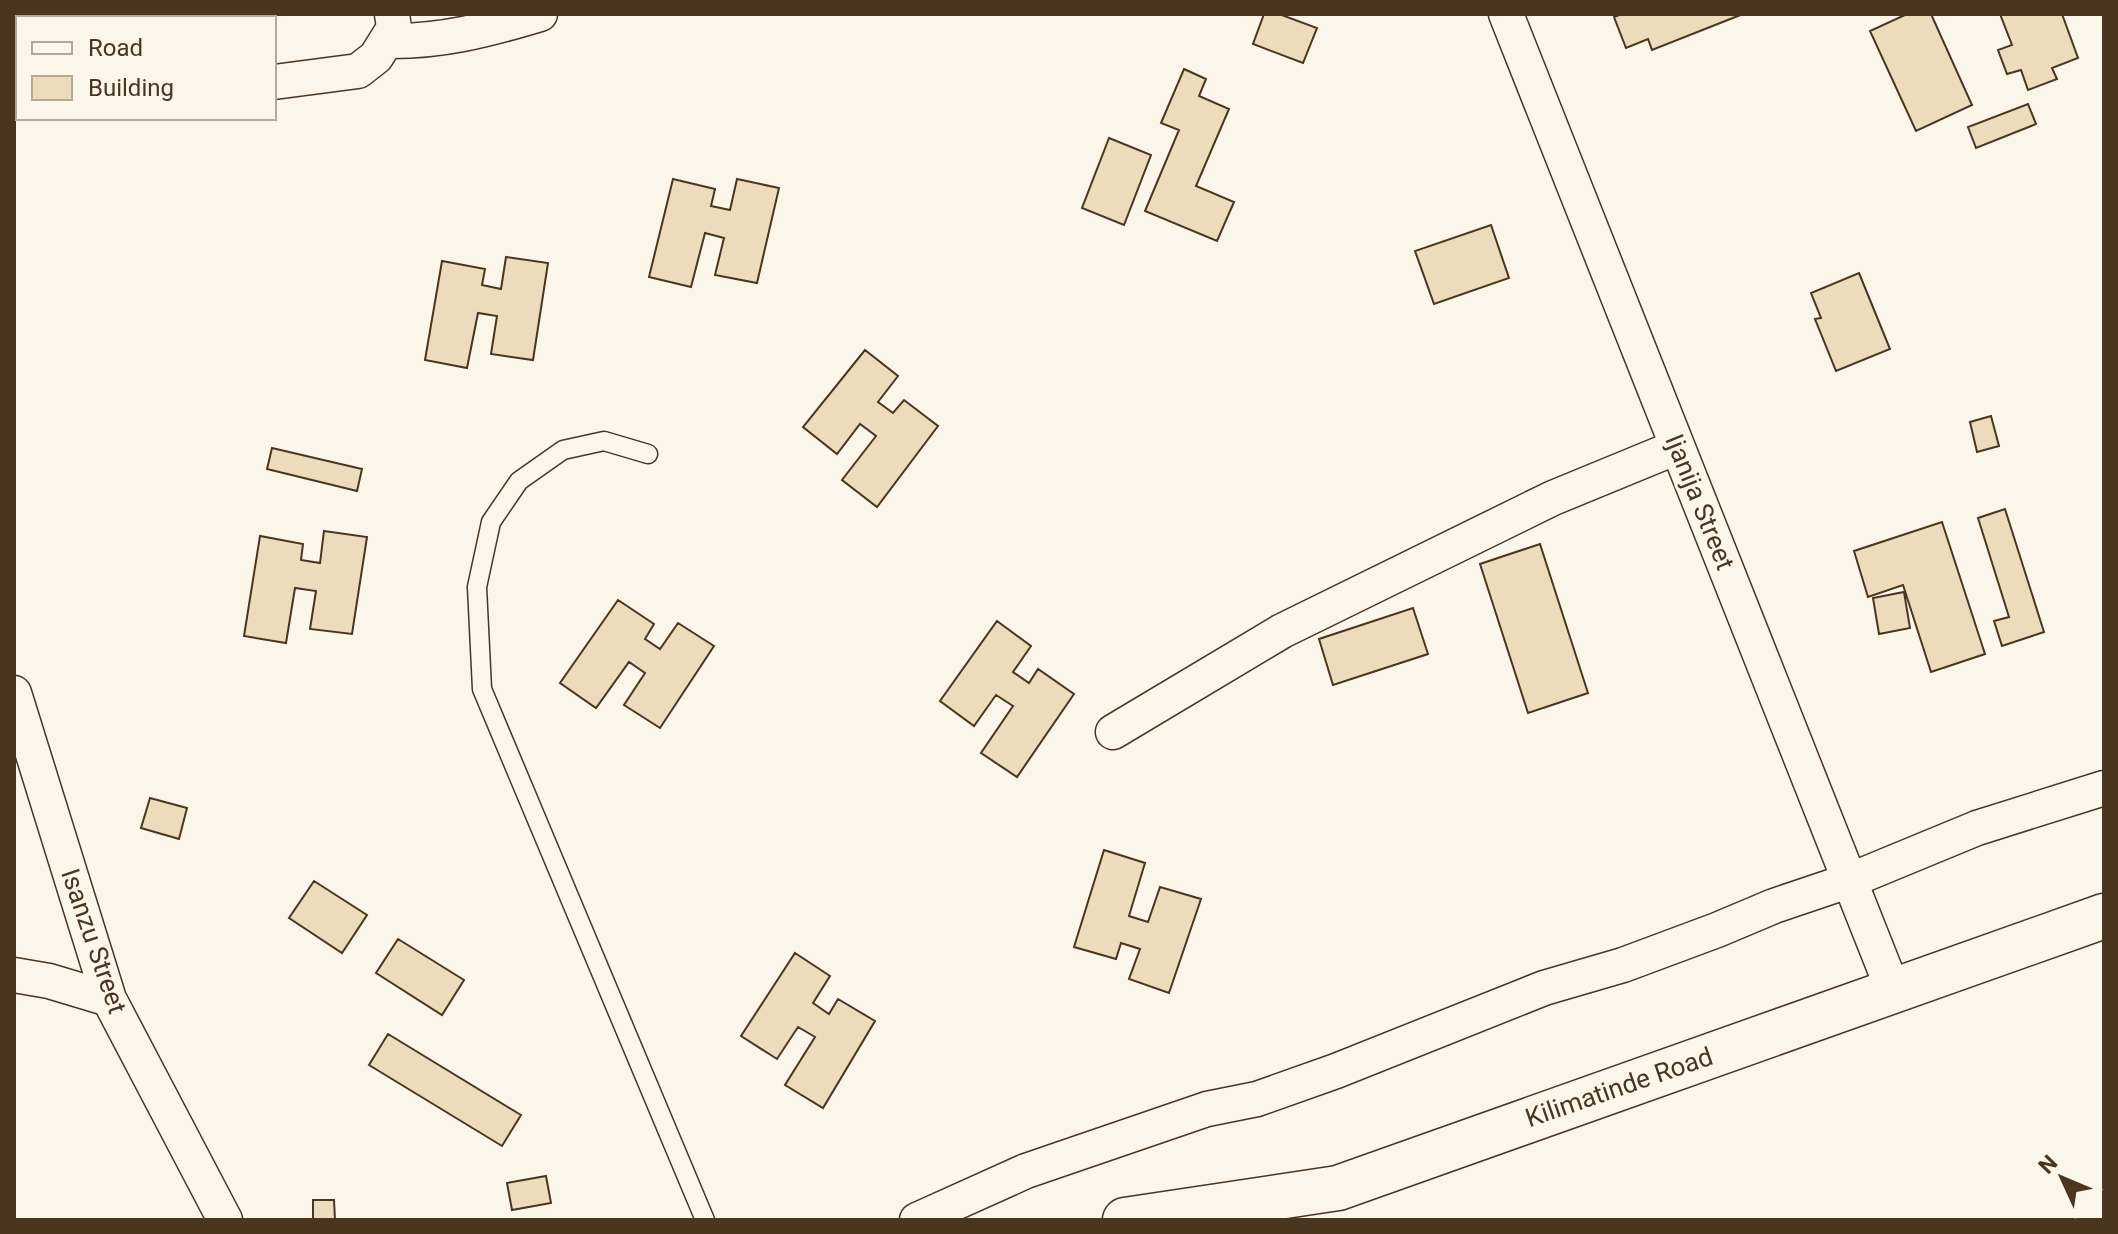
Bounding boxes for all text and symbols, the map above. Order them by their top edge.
legend [16,16,276,120]
text: Road [88,34,143,62]
text: Building [88,74,174,102]
street label: Ijanija Street [1659,430,1741,574]
street label: Isanzu Street [55,865,133,1017]
street label: Kilimatinde Road [1521,1041,1717,1133]
north arrow [2022,1138,2102,1218]
text: N [2034,1150,2062,1179]

